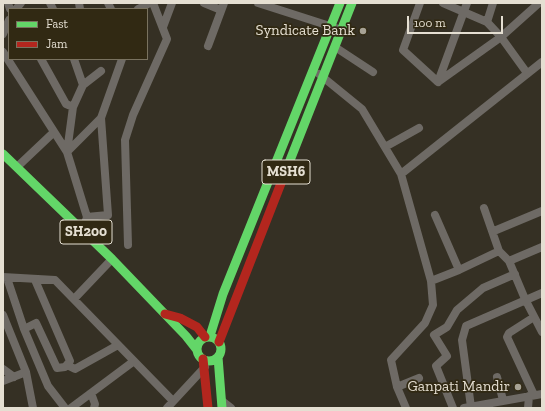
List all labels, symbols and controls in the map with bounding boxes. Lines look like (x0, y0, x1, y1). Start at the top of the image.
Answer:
legend (8, 8, 148, 60)
scale bar (409, 8, 505, 34)
text: 100 m (414, 16, 446, 30)
text: Fast (46, 17, 68, 31)
place label: Syndicate Bank (256, 22, 355, 40)
marker: Syndicate Bank (358, 26, 368, 36)
text: Jam (46, 37, 67, 51)
road number: MSH6 (262, 160, 310, 184)
road number: SH200 (60, 220, 112, 244)
place label: Ganpati Mandir (407, 378, 510, 396)
marker: Ganpati Mandir (513, 382, 523, 392)

